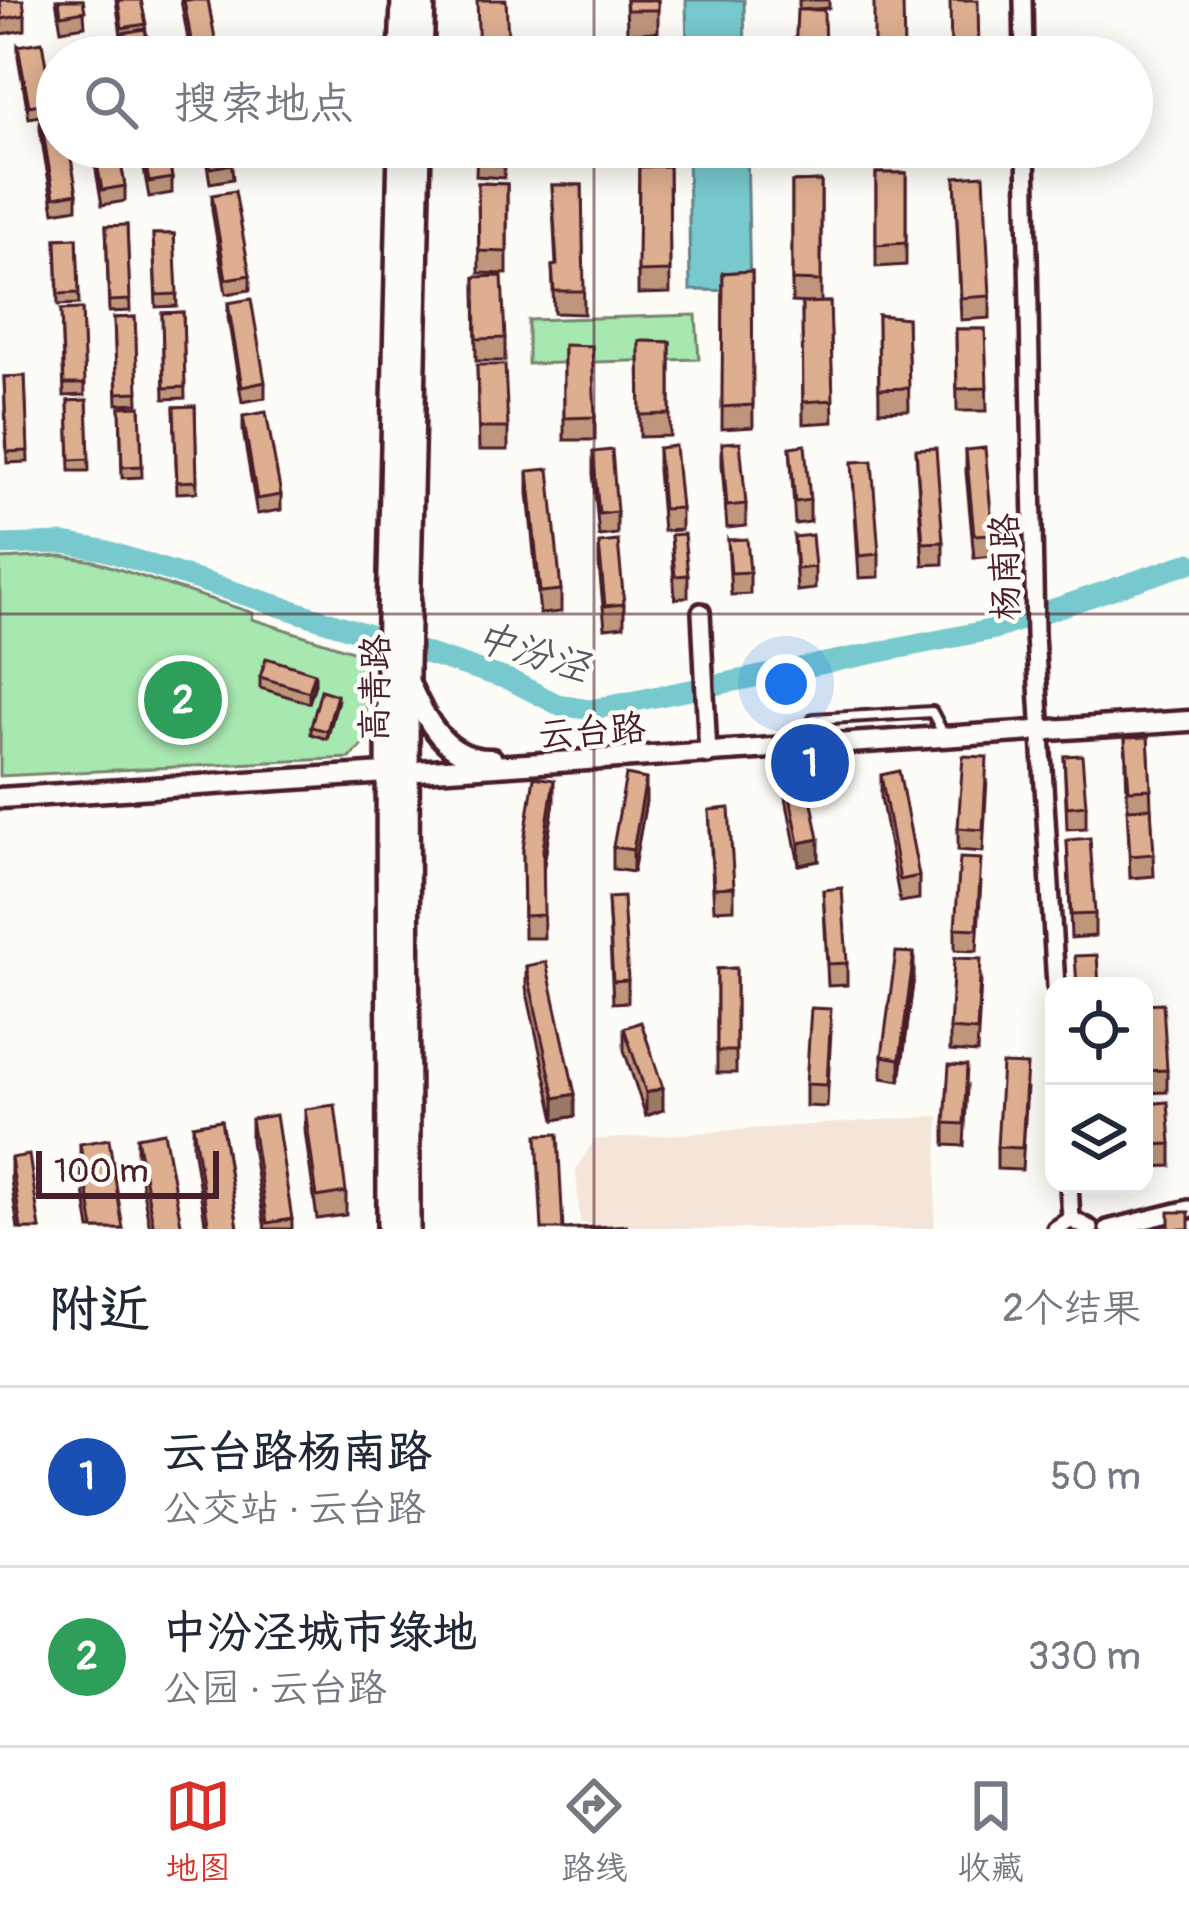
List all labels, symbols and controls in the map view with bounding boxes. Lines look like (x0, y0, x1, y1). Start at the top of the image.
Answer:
search box (36, 36, 1153, 168)
icon: search (78, 69, 144, 135)
text: 搜索地点 (174, 76, 354, 132)
street label: 杨南路 (982, 513, 1029, 621)
water label: 中汾泾 (469, 612, 597, 693)
street label: 高青路 (352, 634, 399, 742)
your location (756, 654, 816, 714)
pin: 2 (144, 655, 222, 745)
street label: 云台路 (537, 705, 648, 758)
pin: 1 (771, 718, 849, 808)
map controls (1045, 977, 1153, 1193)
button: locate (1045, 977, 1153, 1085)
button: layers (1045, 1085, 1153, 1193)
scale bar (36, 1145, 219, 1198)
text: 100 m (54, 1151, 148, 1192)
text: 附近 (48, 1278, 150, 1342)
text: 2个结果 (1002, 1284, 1141, 1333)
text: 云台路杨南路 (162, 1425, 432, 1481)
text: 1 (79, 1452, 95, 1501)
text: 50 m (1050, 1452, 1141, 1501)
text: 公交站 · 云台路 (162, 1484, 426, 1533)
text: 中汾泾城市绿地 (162, 1605, 477, 1661)
text: 2 (76, 1632, 98, 1681)
text: 330 m (1028, 1632, 1141, 1681)
text: 公园 · 云台路 (162, 1664, 387, 1713)
tab: 地图 (165, 1773, 231, 1889)
tab: 路线 (561, 1773, 627, 1889)
tab: 收藏 (958, 1773, 1024, 1889)

